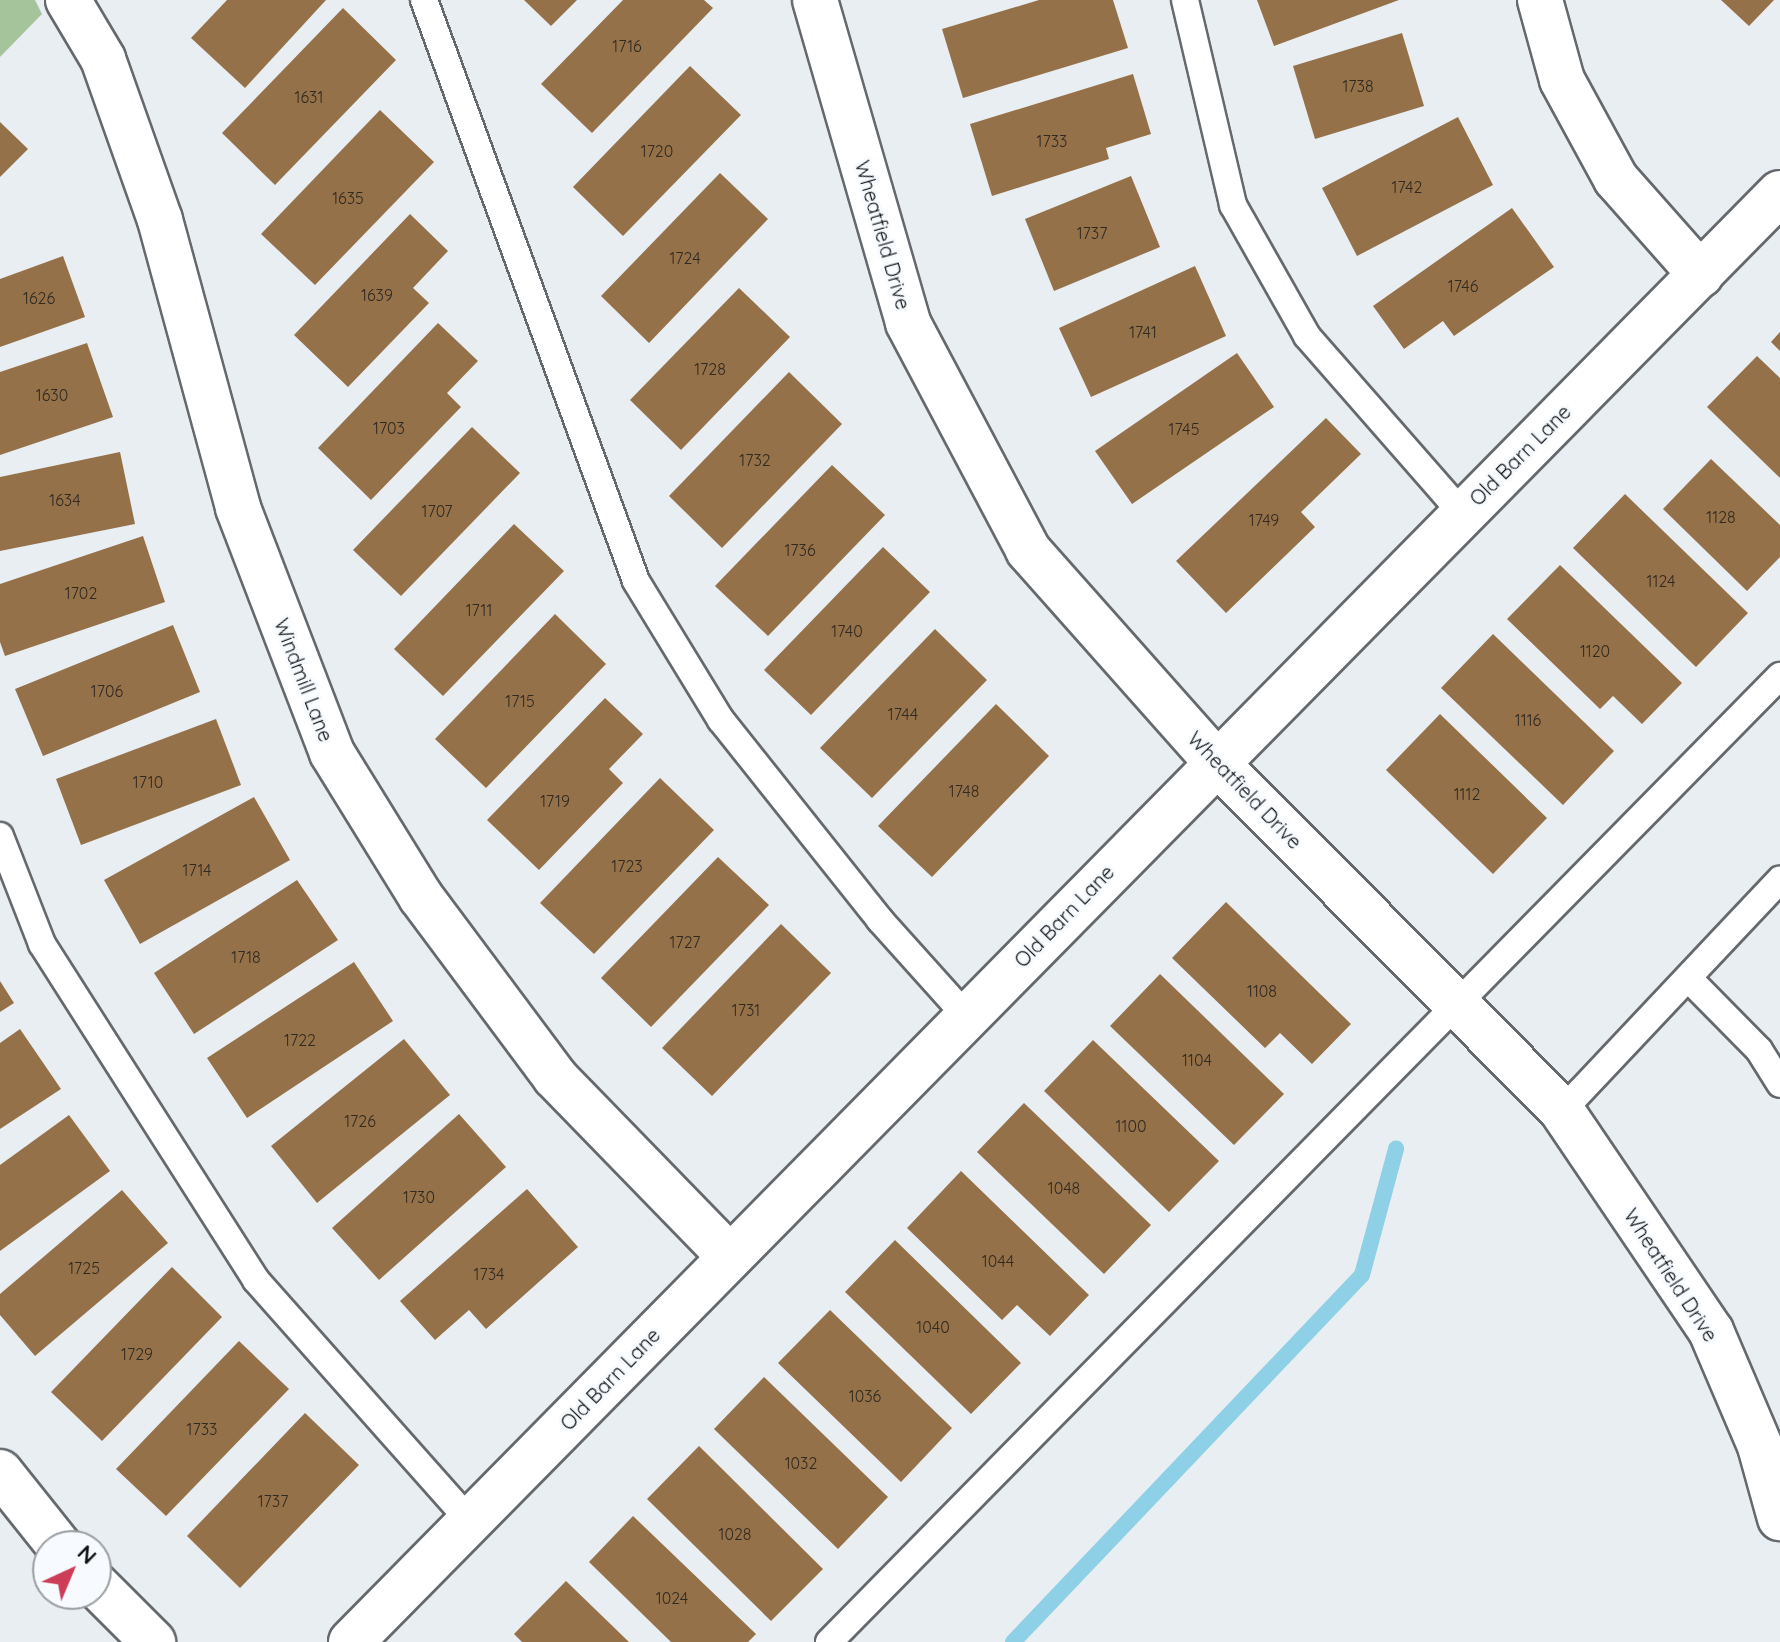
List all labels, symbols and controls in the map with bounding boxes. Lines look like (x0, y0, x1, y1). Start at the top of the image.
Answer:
house number: 1716 (612, 36, 642, 56)
house number: 1738 (1342, 76, 1374, 96)
house number: 1631 (295, 87, 323, 107)
house number: 1733 (1037, 131, 1067, 151)
house number: 1720 (641, 141, 673, 161)
street label: Wheatfield Drive (850, 158, 916, 312)
house number: 1742 (1392, 177, 1422, 197)
house number: 1635 (332, 188, 364, 208)
house number: 1737 (1077, 223, 1107, 243)
house number: 1724 (669, 248, 701, 268)
house number: 1746 (1448, 276, 1478, 296)
house number: 1639 (361, 285, 393, 305)
house number: 1626 (23, 288, 55, 308)
house number: 1741 (1129, 322, 1157, 342)
house number: 1728 (694, 359, 726, 379)
house number: 1630 (36, 385, 68, 405)
street label: Old Barn Lane (1465, 400, 1575, 510)
house number: 1703 (373, 418, 405, 438)
house number: 1745 (1169, 419, 1199, 439)
house number: 1732 (739, 450, 771, 470)
house number: 1634 (49, 490, 81, 510)
house number: 1707 (422, 501, 452, 521)
house number: 1128 (1706, 507, 1736, 527)
house number: 1749 (1249, 510, 1279, 530)
house number: 1736 (784, 540, 816, 560)
house number: 1124 (1647, 571, 1675, 591)
house number: 1702 (65, 583, 97, 603)
house number: 1711 (466, 600, 492, 620)
street label: Windmill Lane (269, 615, 339, 745)
house number: 1740 (831, 621, 863, 641)
house number: 1120 (1580, 641, 1610, 661)
house number: 1706 (91, 681, 123, 701)
house number: 1715 (505, 691, 535, 711)
house number: 1744 (888, 704, 918, 724)
house number: 1116 (1515, 710, 1541, 730)
street label: Wheatfield Drive (1183, 726, 1307, 854)
house number: 1710 (133, 772, 163, 792)
house number: 1748 (949, 781, 979, 801)
house number: 1112 (1454, 784, 1480, 804)
house number: 1719 (540, 791, 570, 811)
house number: 1723 (611, 856, 643, 876)
house number: 1714 (183, 860, 211, 880)
street label: Old Barn Lane (1009, 860, 1119, 972)
house number: 1727 (670, 932, 700, 952)
house number: 1718 (231, 947, 261, 967)
house number: 1108 (1247, 981, 1277, 1001)
house number: 1731 (732, 1000, 760, 1020)
house number: 1722 (284, 1030, 316, 1050)
house number: 1104 (1182, 1050, 1212, 1070)
house number: 1726 (344, 1111, 376, 1131)
house number: 1100 (1116, 1116, 1146, 1136)
house number: 1048 (1048, 1178, 1080, 1198)
house number: 1730 (403, 1187, 435, 1207)
street label: Wheatfield Drive (1619, 1204, 1723, 1346)
house number: 1044 (982, 1251, 1014, 1271)
house number: 1725 (68, 1258, 100, 1278)
house number: 1734 (474, 1264, 504, 1284)
house number: 1040 (916, 1317, 950, 1337)
street label: Old Barn Lane (555, 1323, 665, 1435)
house number: 1729 (121, 1344, 153, 1364)
house number: 1036 (849, 1386, 881, 1406)
house number: 1733 (187, 1419, 217, 1439)
house number: 1032 (785, 1453, 817, 1473)
house number: 1737 (258, 1491, 288, 1511)
house number: 1028 (719, 1524, 751, 1544)
north arrow (32, 1530, 112, 1610)
text: N (72, 1538, 103, 1570)
house number: 1024 (656, 1588, 688, 1608)

